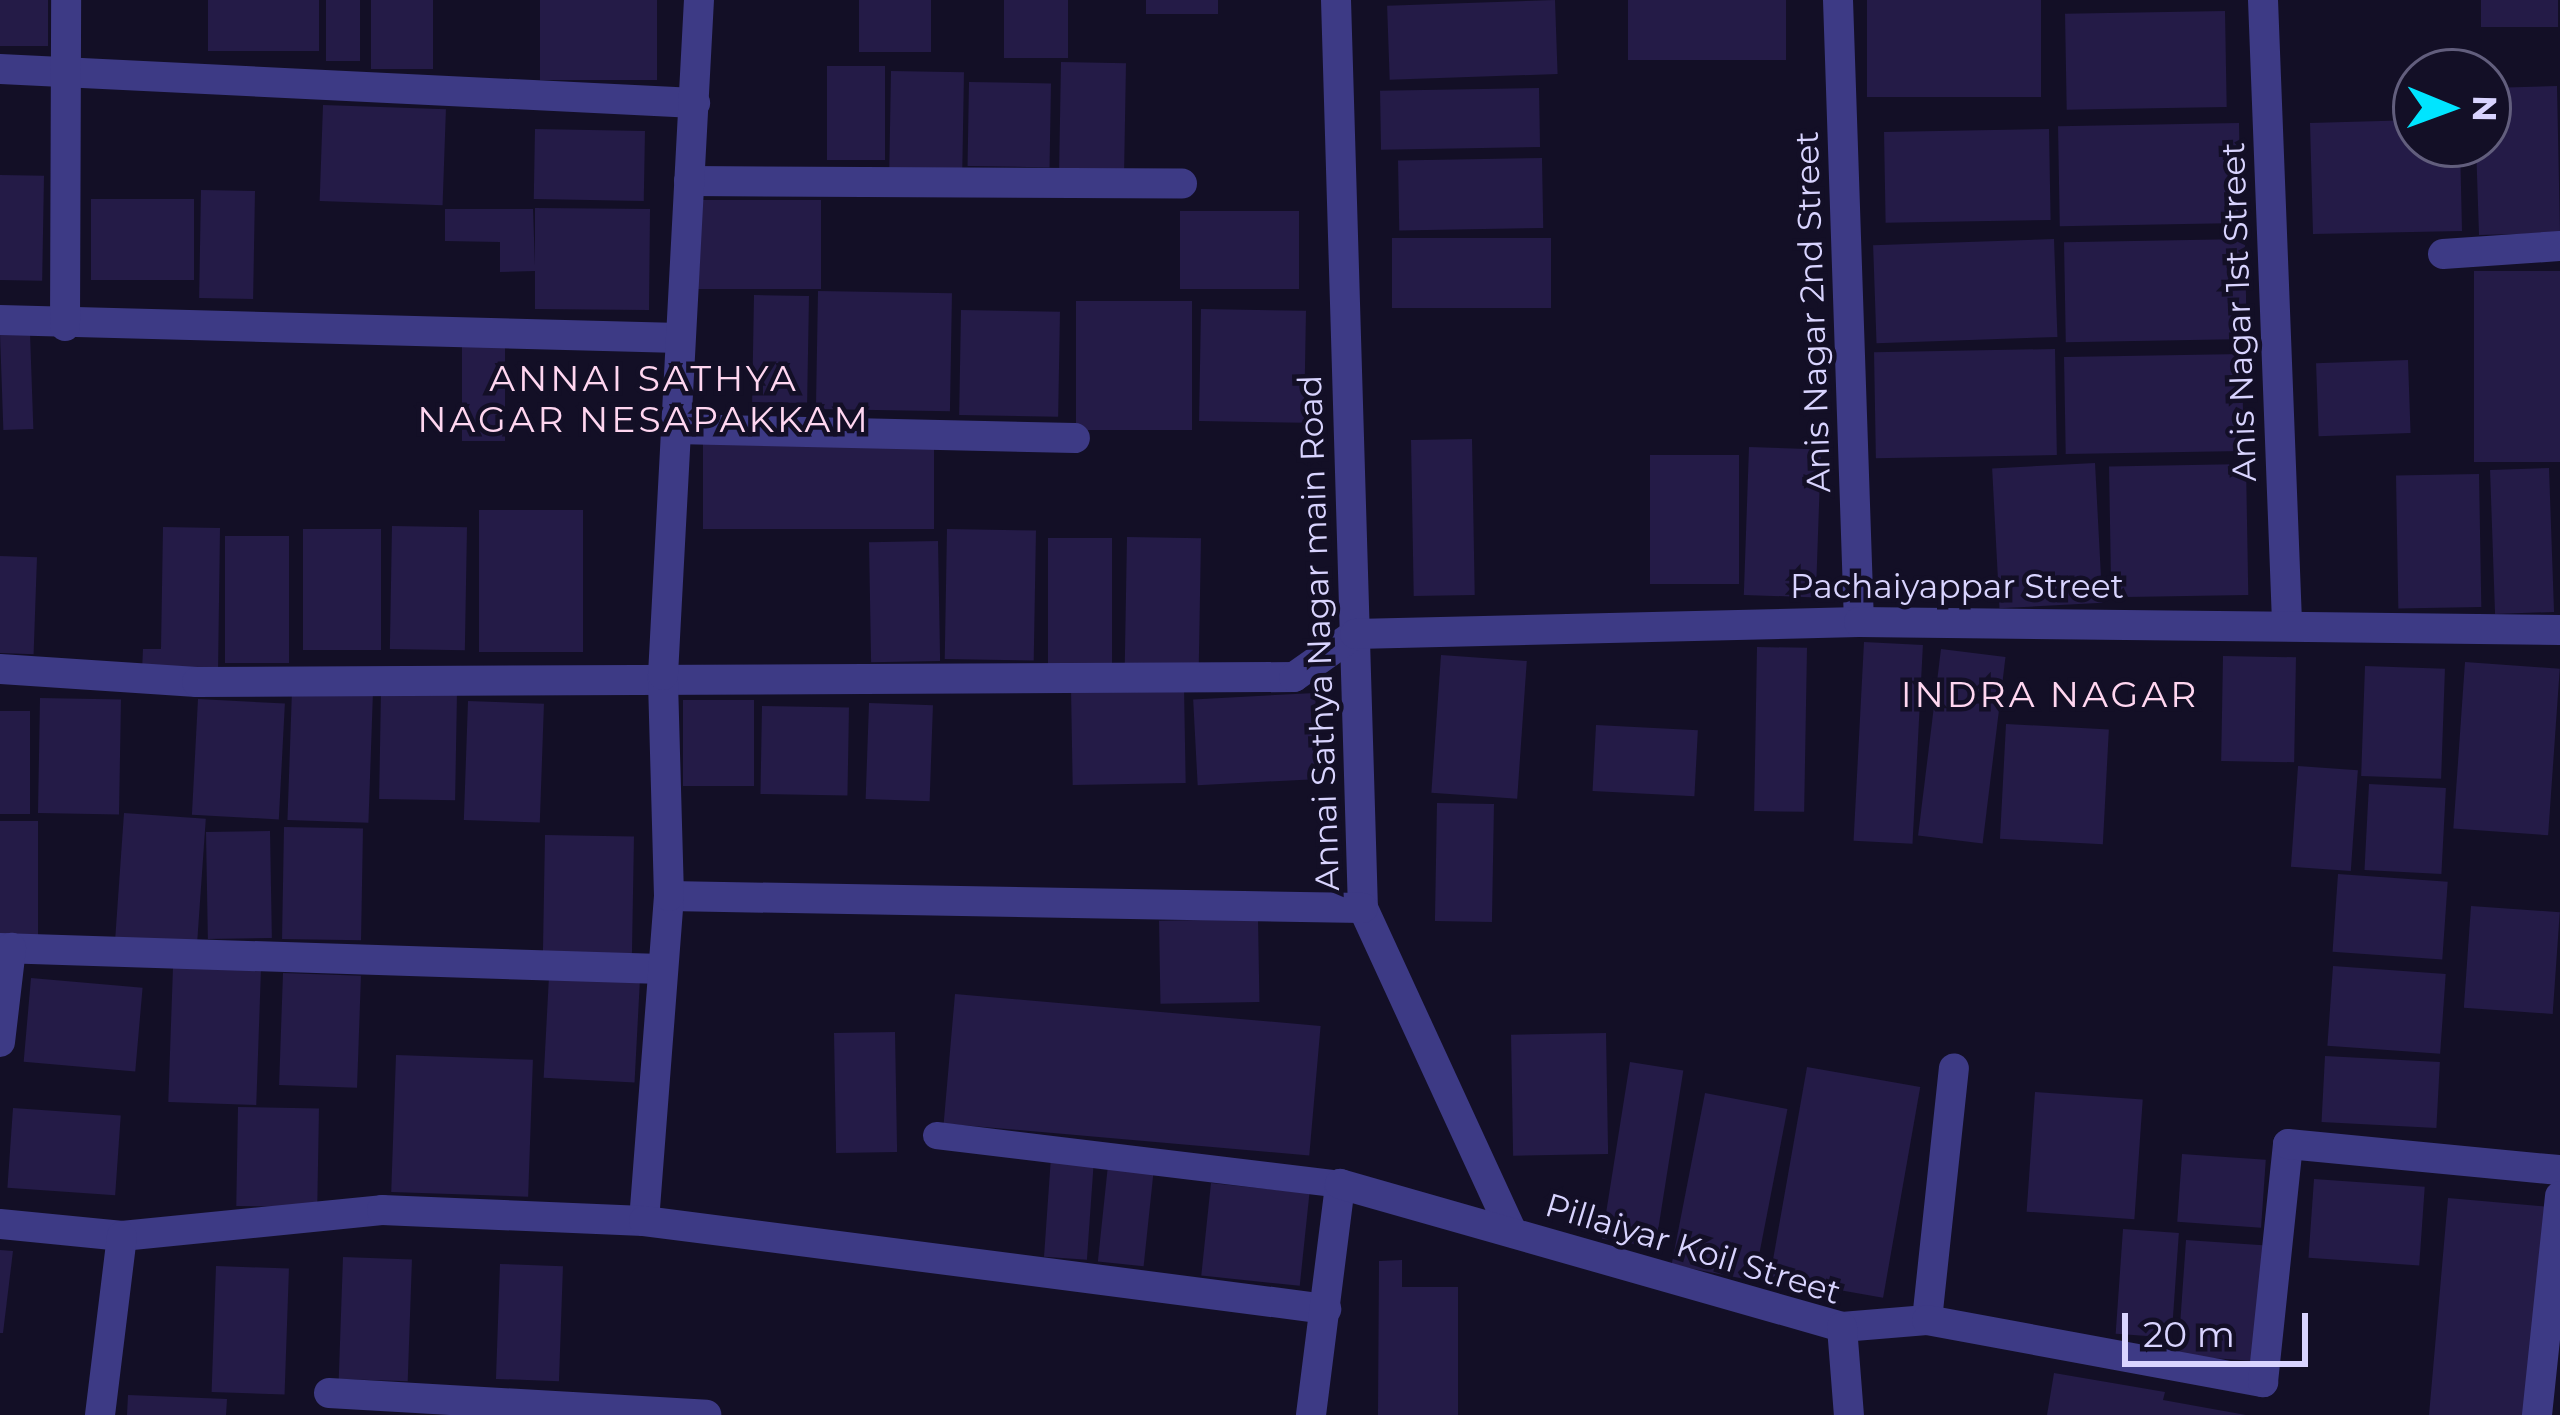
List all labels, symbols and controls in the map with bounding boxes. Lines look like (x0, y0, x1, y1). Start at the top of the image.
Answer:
north arrow (2392, 48, 2512, 168)
text: N (2465, 95, 2505, 122)
street label: Anis Nagar 2nd Street (1787, 131, 1839, 493)
street label: Anis Nagar 1st Street (2213, 142, 2265, 482)
district label: ANNAI SATHYA NAGAR NESAPAKKAM (417, 356, 871, 441)
street label: Annai Sathya Nagar main Road (1290, 374, 1348, 892)
street label: Pachaiyappar Street (1790, 567, 2124, 607)
district label: INDRA NAGAR (1901, 673, 2199, 717)
street label: Pillaiyar Koil Street (1541, 1185, 1845, 1313)
scale bar (2128, 1289, 2314, 1363)
text: 20 m (2143, 1312, 2235, 1356)

